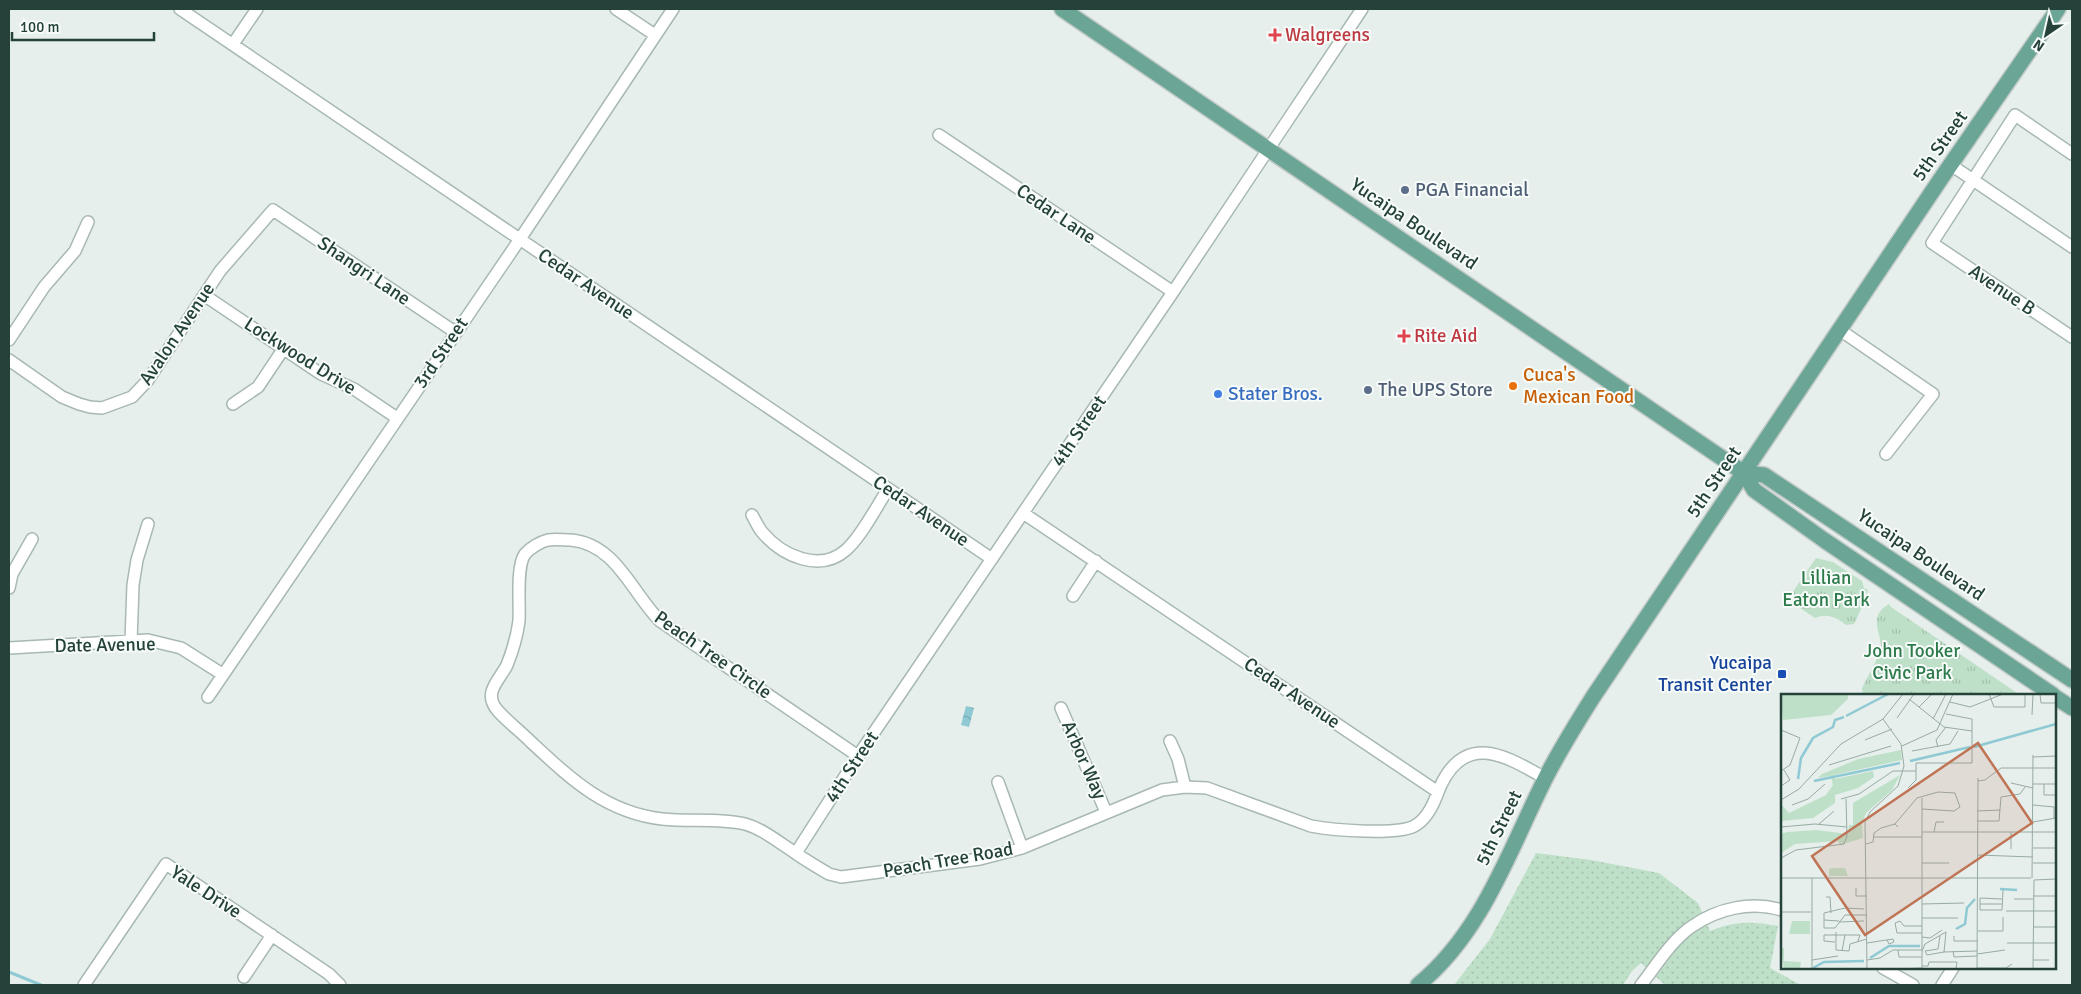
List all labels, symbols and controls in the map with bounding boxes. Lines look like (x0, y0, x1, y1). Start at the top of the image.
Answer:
scale bar (12, 10, 155, 42)
north arrow (2021, 10, 2071, 60)
text: 100 m (20, 18, 60, 36)
place label: Walgreens (1285, 23, 1370, 47)
marker: Walgreens (1269, 29, 1281, 41)
text: N (2030, 36, 2048, 55)
street label: 5th Street (1907, 106, 1973, 186)
street label: Yucaipa Boulevard (1346, 173, 1482, 275)
place label: PGA Financial (1415, 178, 1529, 202)
street label: Cedar Lane (1012, 179, 1100, 249)
marker: PGA Financial (1399, 184, 1411, 196)
street label: Shangri Lane (313, 231, 415, 311)
street label: Cedar Avenue (533, 243, 639, 325)
street label: Avenue B (1964, 259, 2040, 321)
street label: Avalon Avenue (134, 278, 220, 390)
street label: Lockwood Drive (239, 312, 361, 400)
street label: 3rd Street (408, 312, 474, 393)
place label: Rite Aid (1414, 324, 1477, 348)
marker: Rite Aid (1398, 330, 1410, 342)
place label: Cuca's Mexican Food (1523, 363, 1634, 409)
place label: The UPS Store (1378, 378, 1493, 402)
marker: Cuca's Mexican Food (1507, 380, 1519, 392)
place label: Stater Bros. (1228, 382, 1323, 406)
marker: The UPS Store (1362, 384, 1374, 396)
marker: Stater Bros. (1212, 388, 1224, 400)
street label: 4th Street (1046, 390, 1112, 471)
street label: 5th Street (1681, 441, 1747, 522)
street label: Cedar Avenue (868, 470, 974, 552)
street label: Yucaipa Boulevard (1853, 504, 1989, 606)
park label: Lillian Eaton Park (1782, 566, 1870, 612)
street label: Peach Tree Circle (650, 606, 776, 704)
street label: Date Avenue (54, 632, 156, 658)
park label: John Tooker Civic Park (1864, 639, 1960, 685)
place label: Yucaipa Transit Center (1658, 651, 1772, 697)
street label: Cedar Avenue (1239, 652, 1345, 734)
marker: Yucaipa Transit Center (1776, 668, 1788, 680)
inset map (1781, 694, 2056, 969)
street label: Arbor Way (1056, 717, 1112, 803)
street label: 4th Street (820, 726, 884, 807)
street label: 5th Street (1470, 786, 1528, 870)
street label: Peach Tree Road (881, 837, 1015, 883)
street label: Yale Drive (166, 860, 246, 924)

